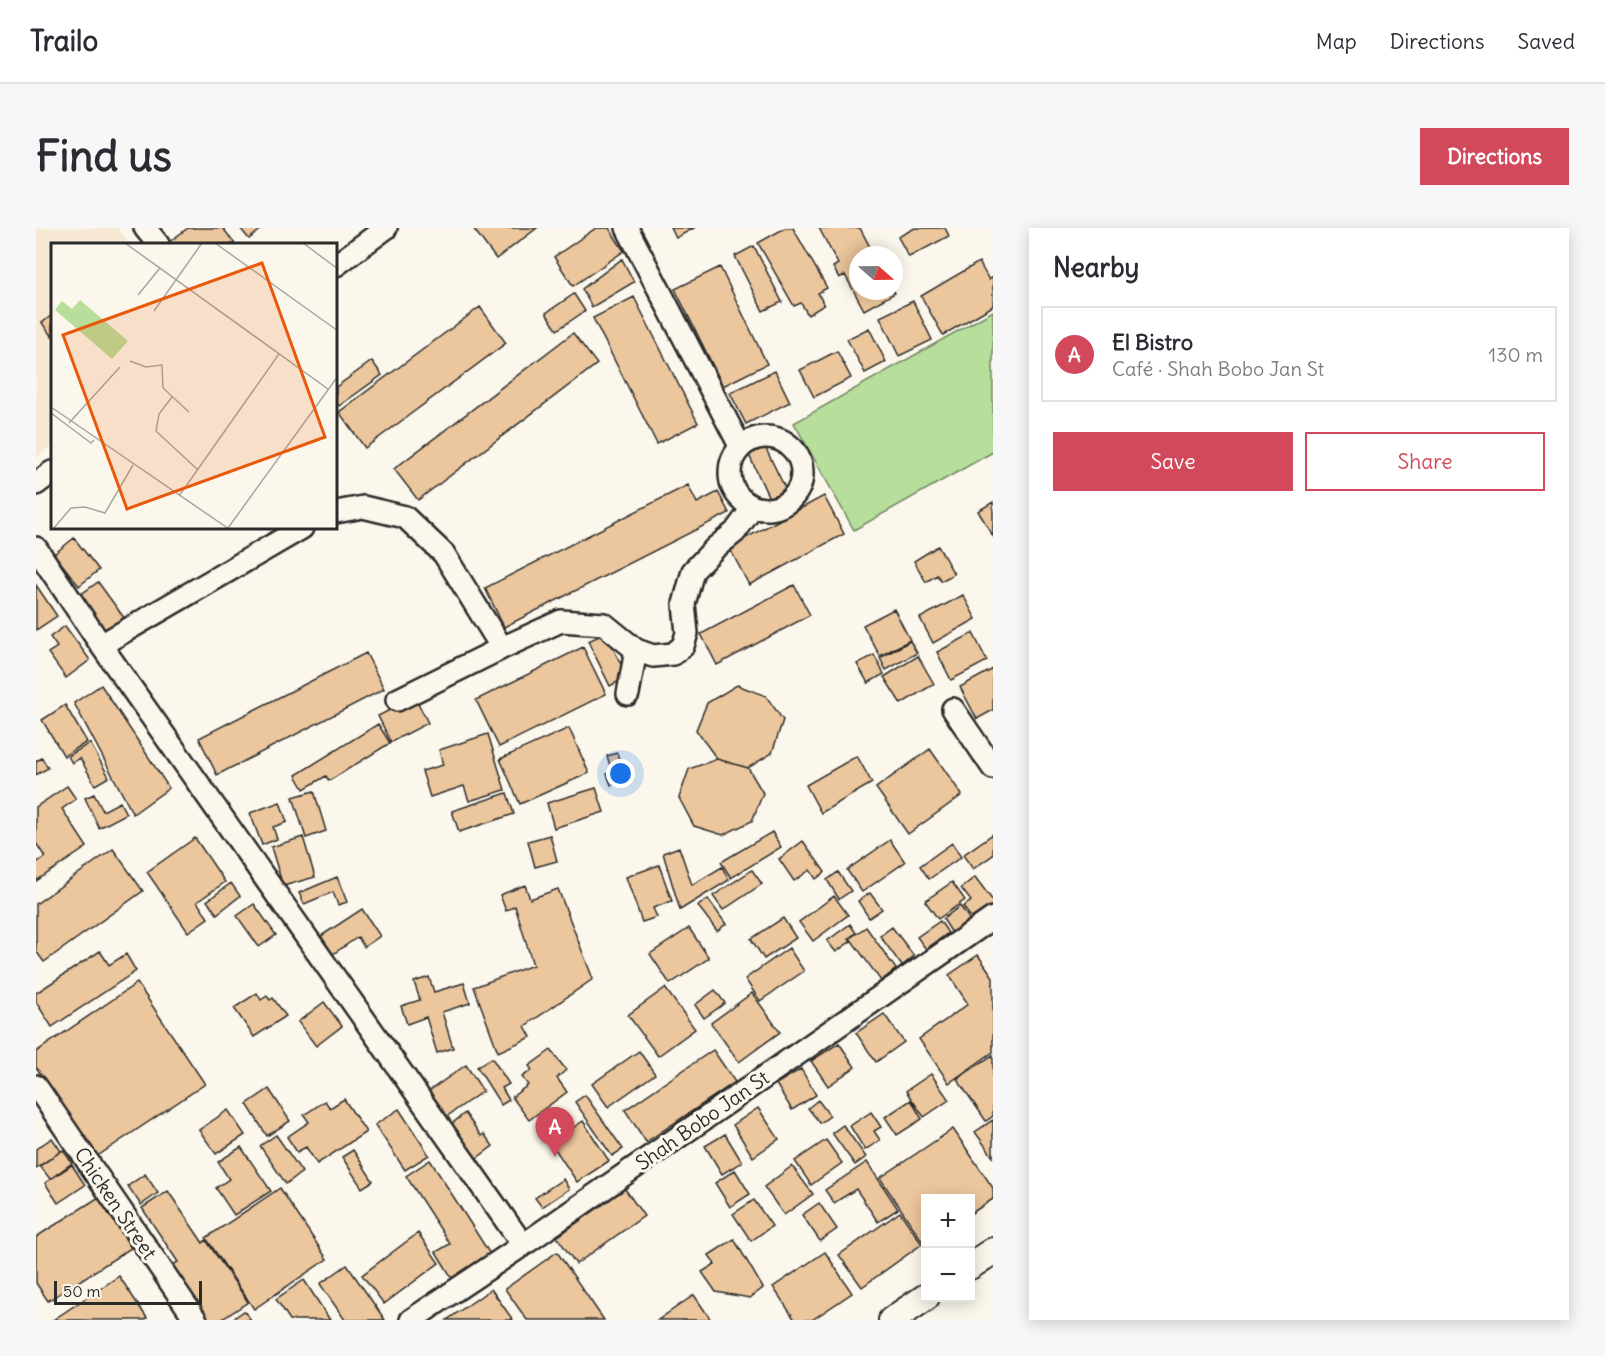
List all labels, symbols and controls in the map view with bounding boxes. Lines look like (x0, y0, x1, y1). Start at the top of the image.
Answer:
text: Trailo (30, 23, 98, 59)
text: Map (1316, 28, 1357, 55)
text: Directions (1390, 28, 1484, 55)
text: Saved (1517, 28, 1575, 55)
button: Directions (1420, 128, 1569, 185)
text: Find us (36, 130, 172, 182)
inset map (51, 243, 338, 530)
north arrow (849, 246, 903, 300)
text: Nearby (1053, 251, 1139, 284)
text: El Bistro (1112, 328, 1193, 356)
text: A (1068, 342, 1081, 367)
text: 130 m (1488, 342, 1543, 367)
text: Café · Shah Bobo Jan St (1112, 356, 1324, 381)
button: Save (1053, 432, 1293, 491)
button: Share (1305, 432, 1545, 491)
your location (606, 759, 635, 788)
street label: Shah Bobo Jan St (630, 1065, 774, 1175)
pin: A (536, 1108, 574, 1157)
street label: Chicken Street (69, 1142, 163, 1264)
map controls (921, 1194, 975, 1302)
button: + (921, 1194, 975, 1248)
button: − (921, 1248, 975, 1302)
scale bar (54, 1278, 202, 1306)
text: 50 m (63, 1281, 101, 1301)

